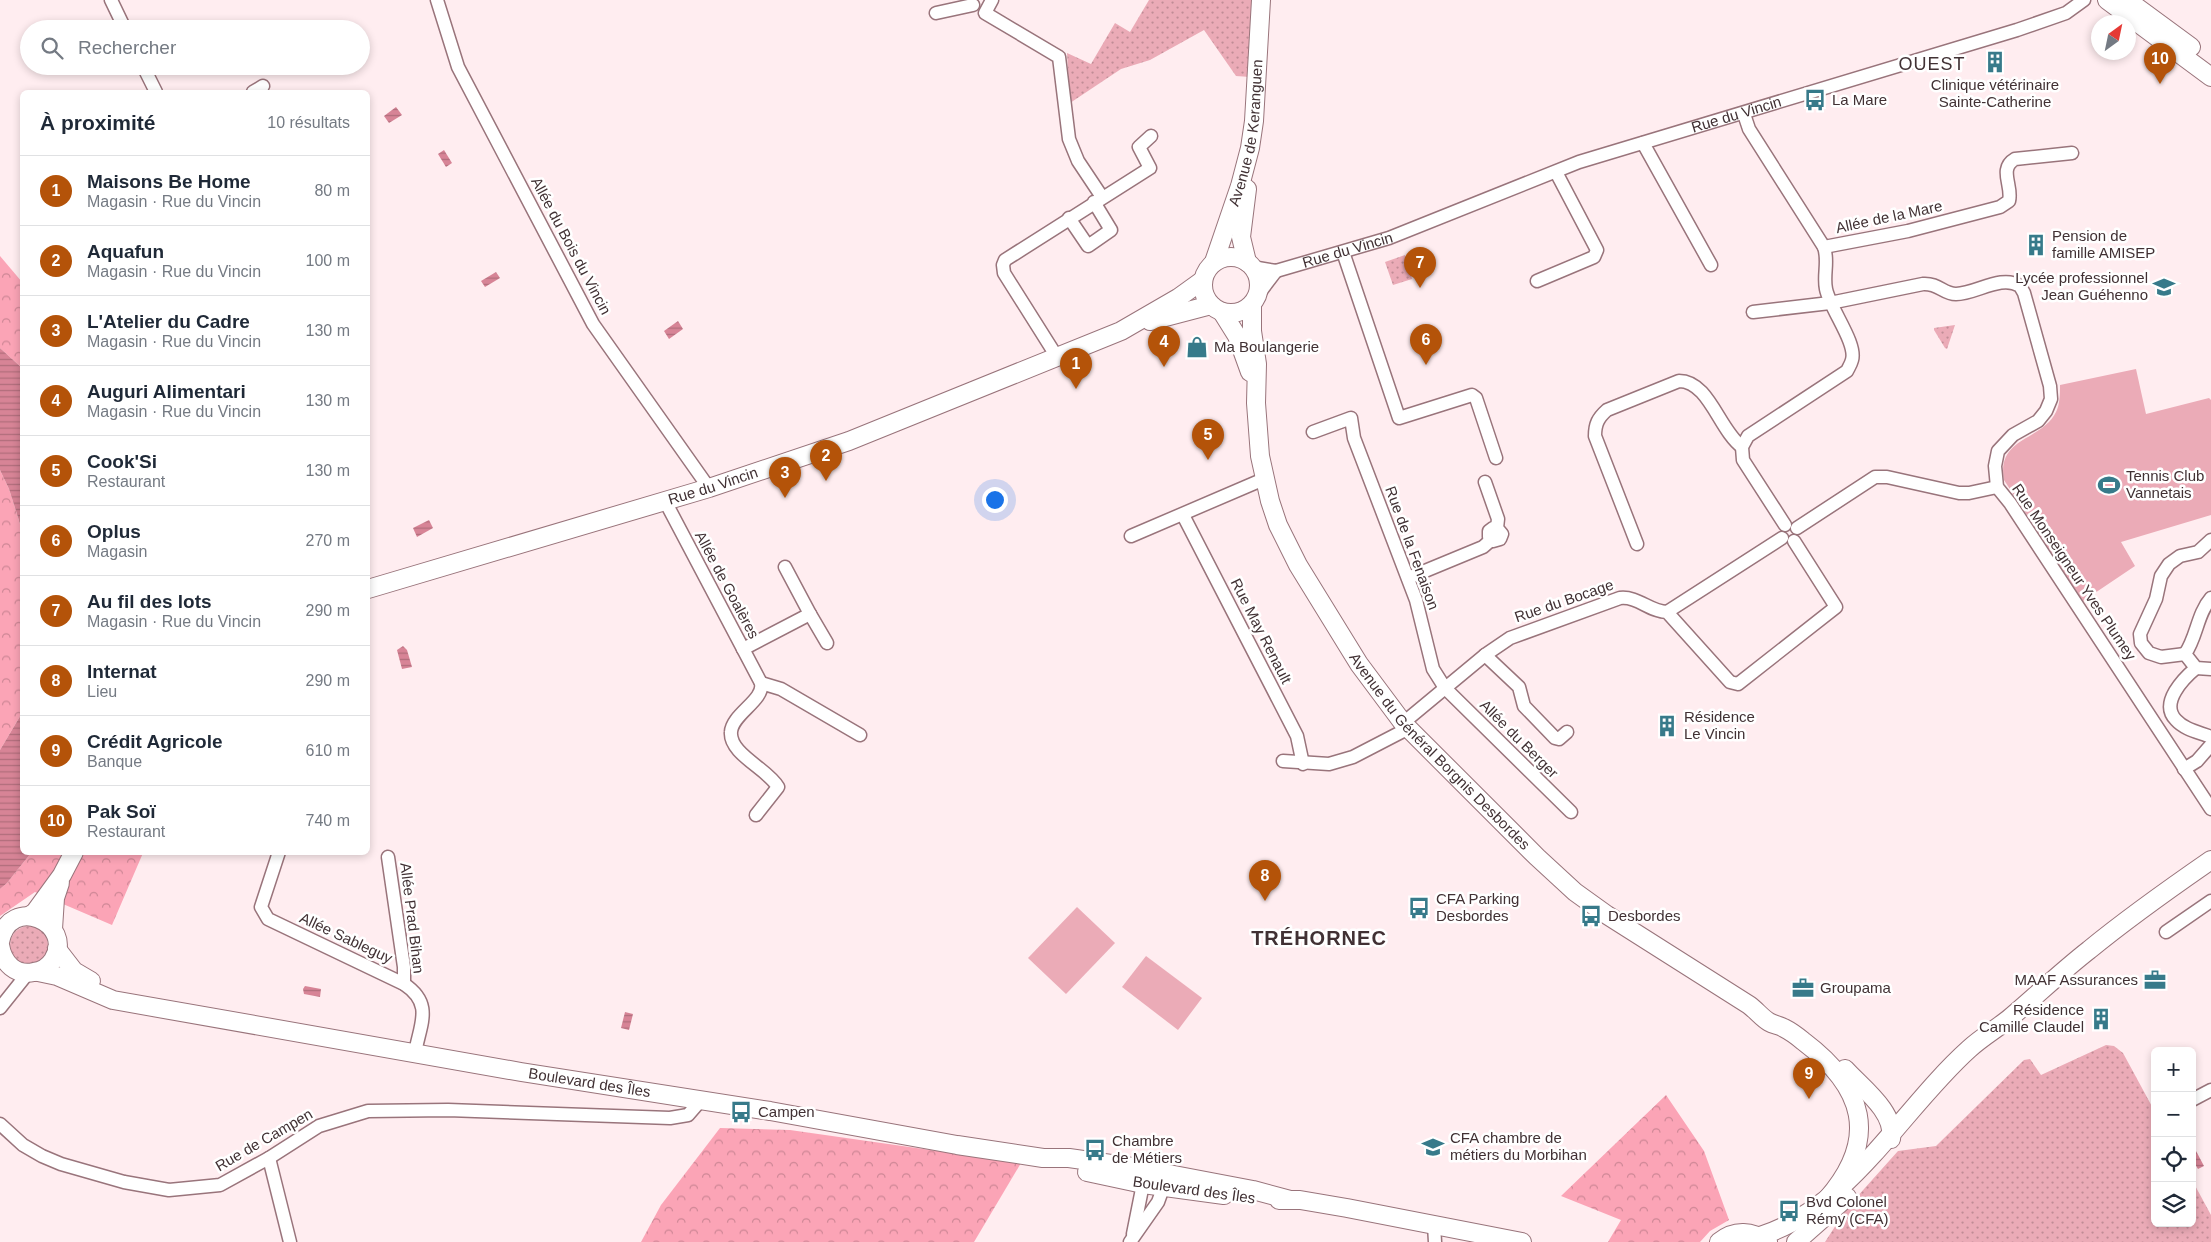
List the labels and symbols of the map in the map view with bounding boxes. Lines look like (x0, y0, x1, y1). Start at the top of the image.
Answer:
north arrow (2091, 15, 2136, 60)
pin: 10 (2144, 43, 2176, 84)
building icon: Clinique vétérinaire Sainte-Catherine (1982, 49, 2008, 75)
district label: OUEST (1898, 54, 1966, 74)
street label: Avenue de Keranguen (1225, 59, 1266, 208)
place label: Clinique vétérinaire Sainte-Catherine (1931, 76, 2059, 110)
bus stop icon: La Mare (1802, 87, 1828, 113)
place label: La Mare (1832, 91, 1887, 108)
street label: Rue du Vincin (1689, 93, 1783, 136)
street label: Allée du Bois du Vincin (528, 174, 615, 317)
street label: Allée de la Mare (1834, 197, 1944, 236)
place label: Pension de famille AMISEP (2052, 227, 2155, 261)
street label: Rue du Vincin (1300, 228, 1395, 271)
building icon: Pension de famille AMISEP (2023, 232, 2049, 258)
pin: 7 (1404, 247, 1436, 288)
place label: Lycée professionnel Jean Guéhenno (2015, 269, 2148, 303)
school or university icon: Lycée professionnel Jean Guéhenno (2151, 274, 2177, 300)
pin: 6 (1410, 324, 1442, 365)
pin: 4 (1148, 326, 1180, 367)
shop icon: Ma Boulangerie (1184, 334, 1210, 360)
place label: Ma Boulangerie (1214, 338, 1319, 355)
pin: 1 (1060, 348, 1092, 389)
pin: 5 (1192, 419, 1224, 460)
pin: 2 (810, 440, 842, 481)
pin: 3 (769, 457, 801, 498)
street label: Rue du Vincin (666, 463, 760, 508)
place label: Tennis Club Vannetais (2126, 467, 2204, 501)
sports icon: Tennis Club Vannetais (2096, 472, 2122, 498)
street label: Rue Monseigneur Yves Plumey (2009, 480, 2140, 664)
street label: Rue de la Fenaison (1382, 484, 1443, 612)
your location (982, 487, 1008, 513)
street label: Allée de Goalères (692, 528, 763, 641)
street label: Rue May Renault (1228, 575, 1296, 687)
street label: Rue du Bocage (1512, 576, 1615, 625)
street label: Avenue du Général Borgnis Desbordes (1346, 650, 1534, 853)
street label: Allée du Berger (1477, 696, 1562, 781)
place label: Résidence Le Vincin (1684, 708, 1755, 742)
building icon: Résidence Le Vincin (1654, 713, 1680, 739)
pin: 8 (1249, 860, 1281, 901)
street label: Allée Prad Bihan (397, 861, 428, 974)
place label: CFA Parking Desbordes (1436, 890, 1519, 924)
bus stop icon: CFA Parking Desbordes (1406, 895, 1432, 921)
bus stop icon: Desbordes (1578, 903, 1604, 929)
place label: Desbordes (1608, 907, 1681, 924)
street label: Allée Sableguy (297, 909, 396, 967)
district label: TRÉHORNEC (1251, 927, 1387, 949)
office icon: MAAF Assurances (2142, 967, 2168, 993)
place label: MAAF Assurances (2015, 971, 2138, 988)
office icon: Groupama (1790, 975, 1816, 1001)
place label: Groupama (1820, 979, 1892, 996)
place label: Résidence Camille Claudel (1979, 1001, 2084, 1035)
building icon: Résidence Camille Claudel (2088, 1006, 2114, 1032)
pin: 9 (1793, 1058, 1825, 1099)
street label: Boulevard des Îles (527, 1064, 652, 1100)
bus stop icon: Campen (728, 1099, 754, 1125)
place label: Campen (758, 1103, 815, 1120)
street label: Rue de Campen (212, 1105, 315, 1174)
place label: CFA chambre de métiers du Morbihan (1450, 1129, 1587, 1163)
place label: Chambre de Métiers (1112, 1132, 1182, 1166)
school or university icon: CFA chambre de métiers du Morbihan (1420, 1134, 1446, 1160)
bus stop icon: Chambre de Métiers (1082, 1137, 1108, 1163)
street label: Boulevard des Îles (1132, 1173, 1256, 1207)
place label: Bvd Colonel Rémy (CFA) (1806, 1193, 1889, 1227)
bus stop icon: Bvd Colonel Rémy (CFA) (1776, 1198, 1802, 1224)

